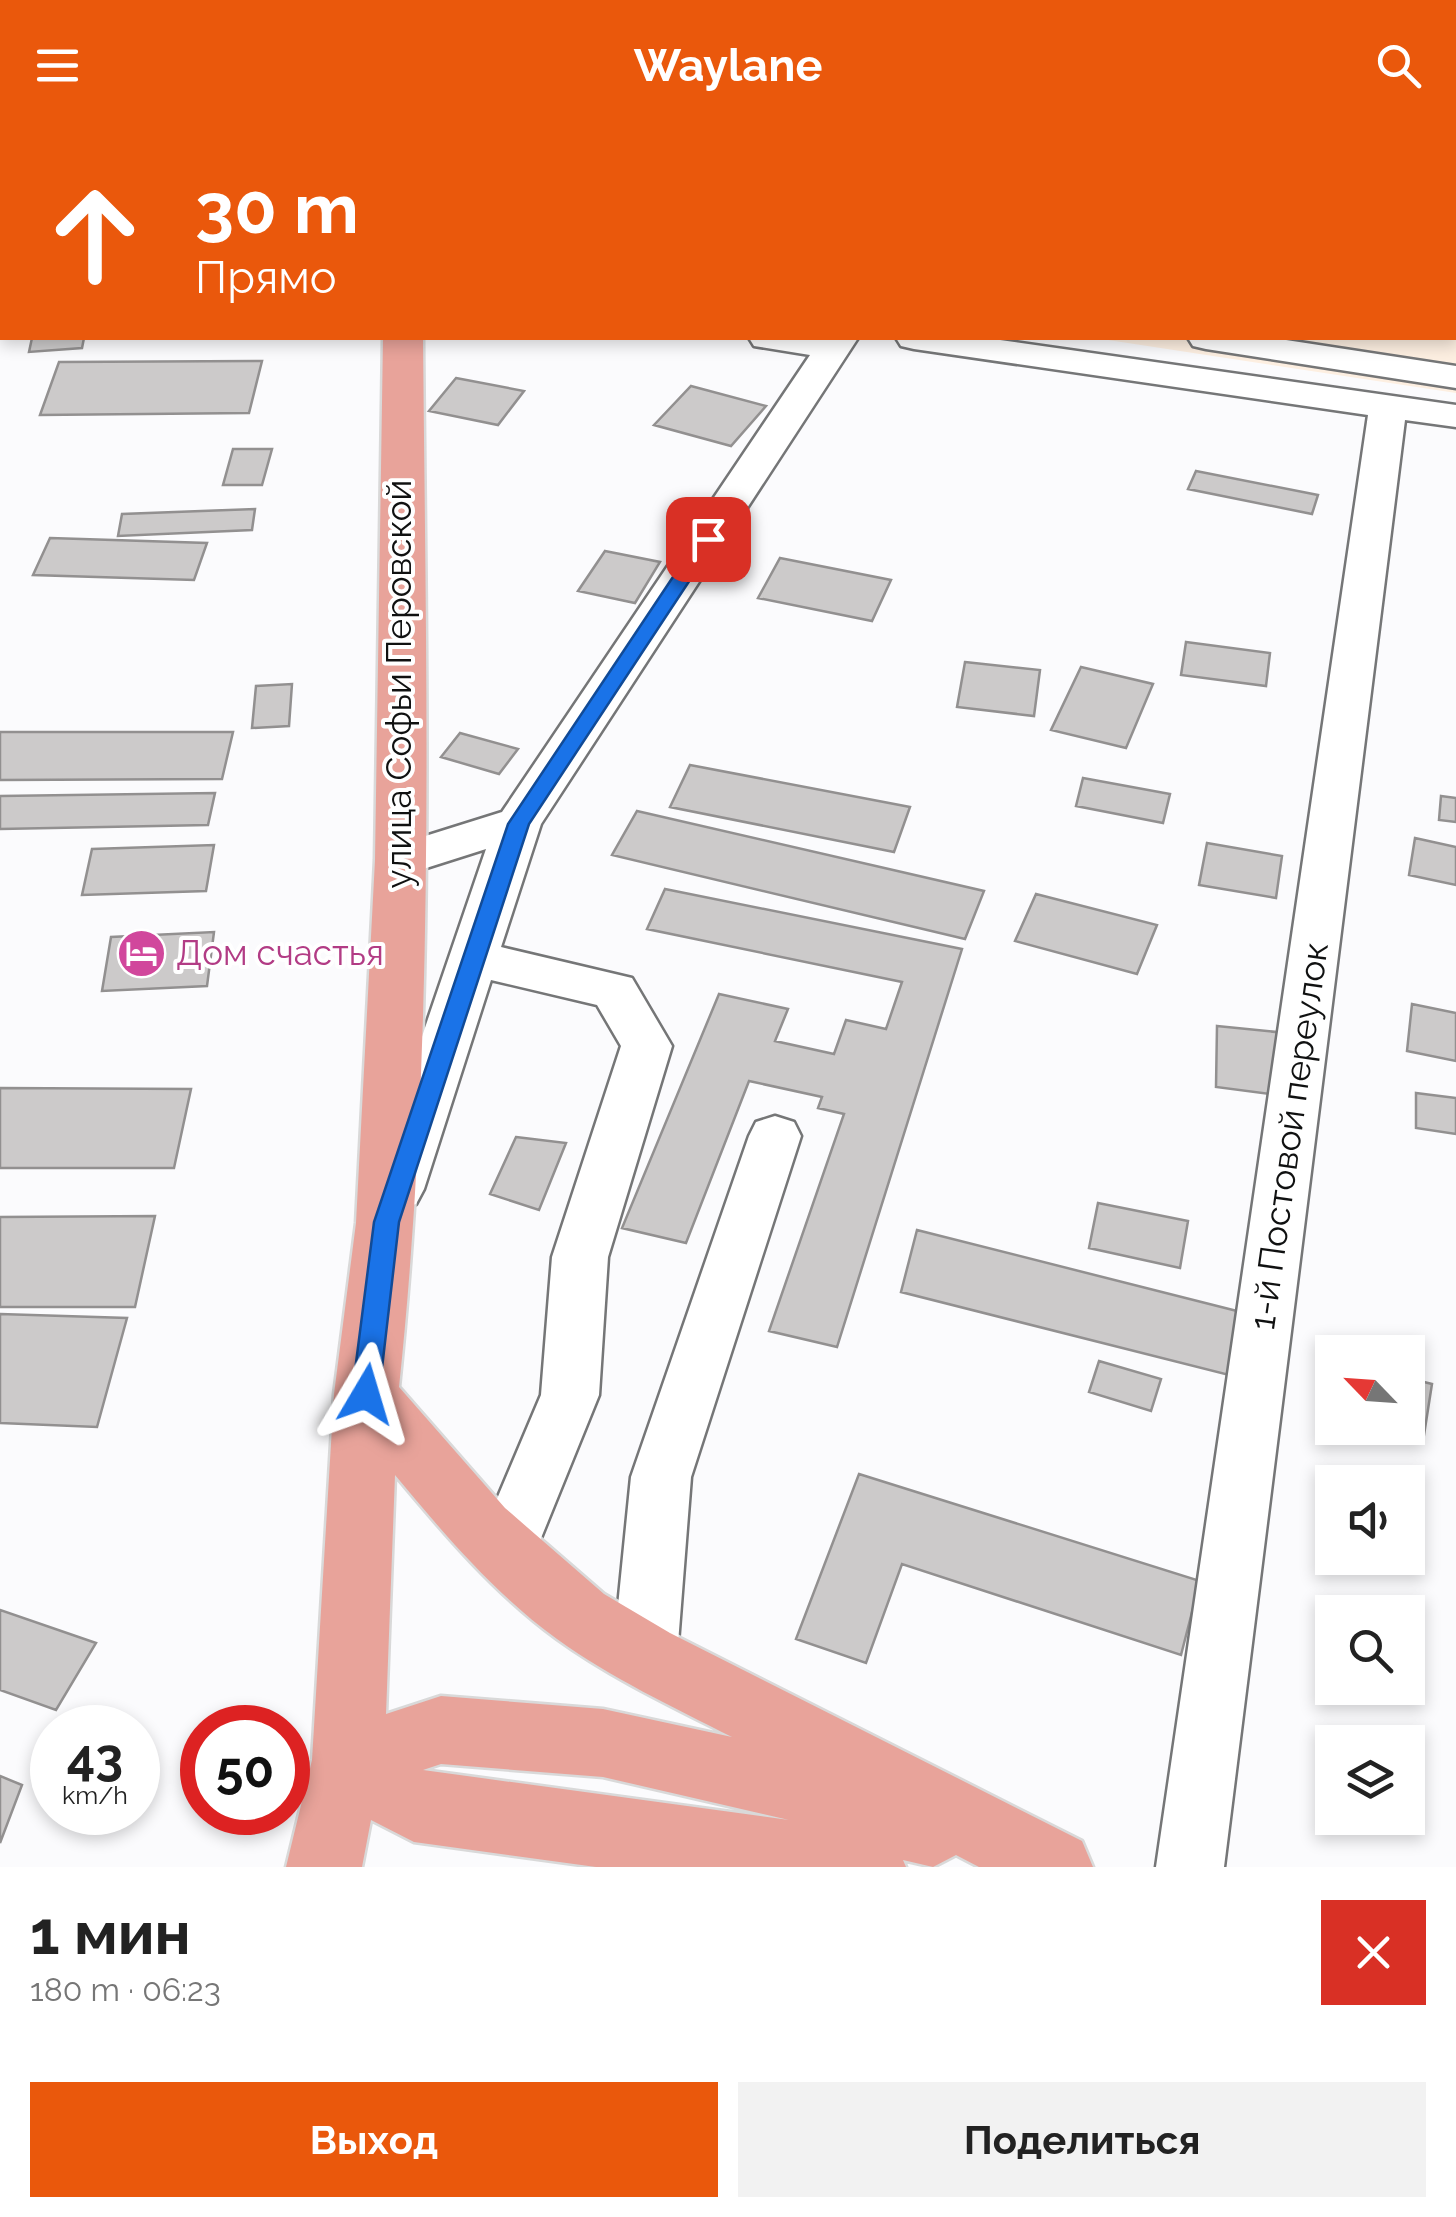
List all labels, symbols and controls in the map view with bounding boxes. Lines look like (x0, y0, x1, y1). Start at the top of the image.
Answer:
icon: menu (30, 38, 85, 93)
icon: search (1371, 38, 1426, 93)
text: Waylane (634, 39, 822, 92)
text: 30 m (195, 167, 359, 249)
icon: ahead (30, 170, 160, 300)
text: Прямо (195, 251, 337, 304)
street label: улица Софьи Перовской (378, 480, 419, 888)
pin (666, 497, 751, 582)
icon: arrive (681, 512, 736, 567)
hotel icon: Дом счастья (115, 927, 167, 979)
place label: Дом счастья (176, 932, 384, 973)
street label: 1-й Постовой переулок (1241, 940, 1336, 1332)
north arrow (1315, 1335, 1425, 1445)
map controls (1315, 1335, 1425, 1835)
position arrow (314, 1342, 418, 1446)
button: sound (1315, 1465, 1425, 1575)
button: search (1315, 1595, 1425, 1705)
speed limit sign: 50 (180, 1705, 310, 1835)
button: layers (1315, 1725, 1425, 1835)
text: 43 (67, 1728, 123, 1787)
text: km/h (62, 1780, 128, 1810)
text: 1 мин (30, 1898, 191, 1968)
button: close (1321, 1900, 1426, 2005)
text: 180 m · 06:23 (30, 1971, 221, 2008)
button: Выход (30, 2082, 718, 2197)
button: Поделиться (738, 2082, 1426, 2197)

